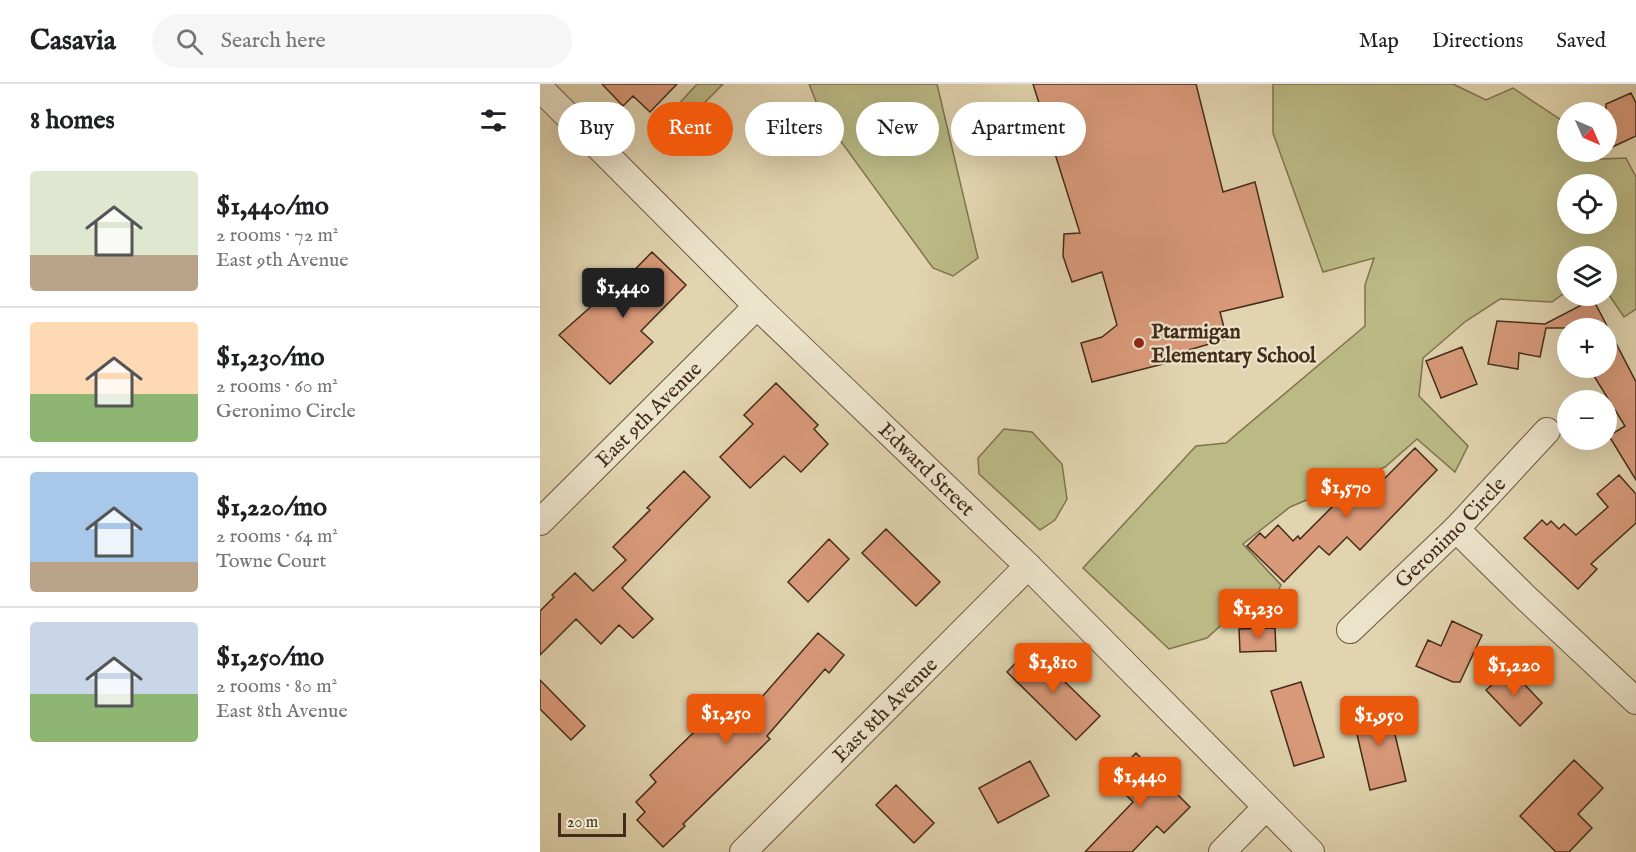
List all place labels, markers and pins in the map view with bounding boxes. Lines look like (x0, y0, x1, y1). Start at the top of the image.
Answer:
pin: $1,440 (574, 268, 672, 319)
place label: Ptarmigan Elementary School (1151, 319, 1317, 370)
marker: Ptarmigan Elementary School (1132, 336, 1146, 350)
pin: $1,570 (1297, 468, 1395, 519)
pin: $1,230 (1209, 589, 1307, 640)
pin: $1,810 (1004, 643, 1102, 694)
pin: $1,220 (1465, 646, 1563, 697)
pin: $1,250 (677, 694, 775, 745)
pin: $1,950 (1330, 696, 1428, 747)
pin: $1,440 (1091, 757, 1189, 808)

